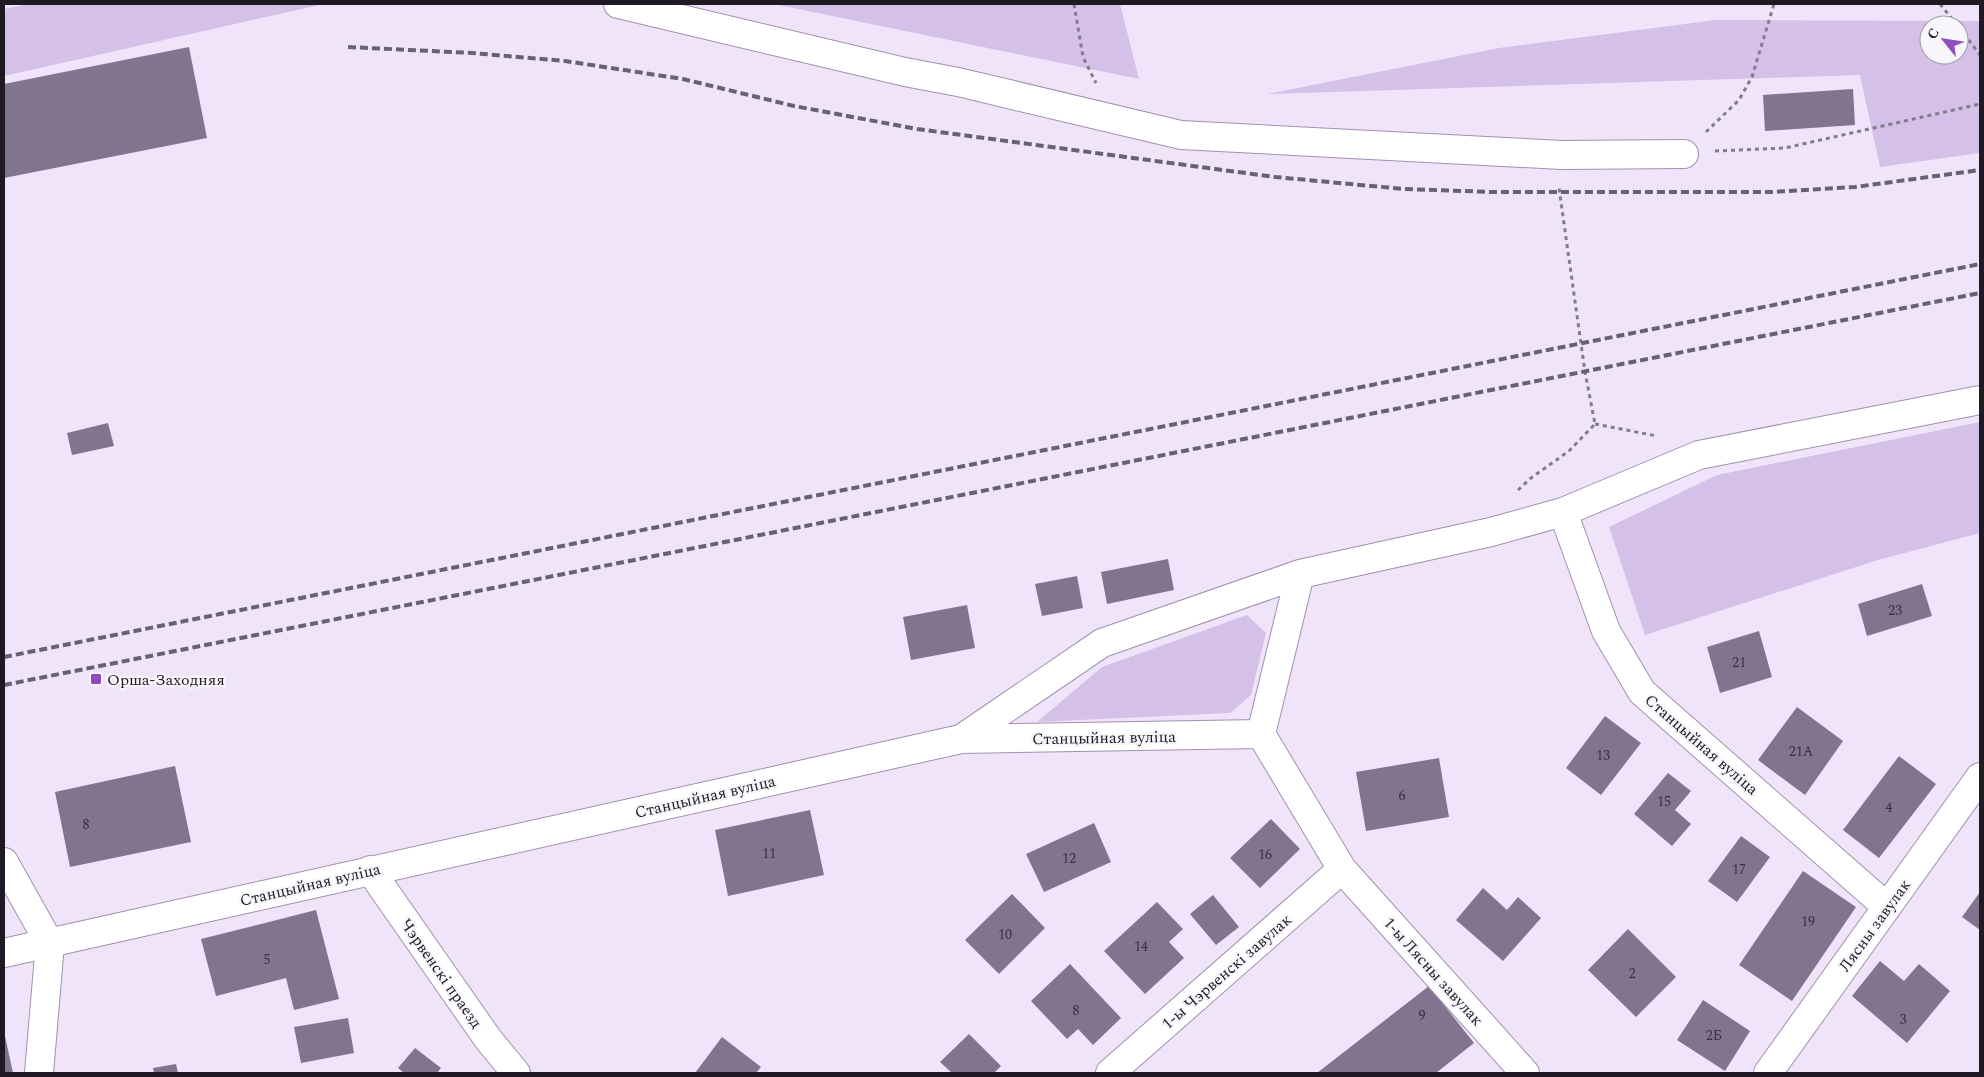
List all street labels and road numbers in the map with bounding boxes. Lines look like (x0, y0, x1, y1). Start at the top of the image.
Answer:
street label: Станцыйная вуліца (1639, 688, 1764, 801)
street label: Станцыйная вуліца (1032, 725, 1176, 751)
street label: Станцыйная вуліца (632, 769, 778, 825)
street label: Станцыйная вуліца (237, 857, 383, 913)
street label: Лясны завулак (1833, 874, 1917, 977)
street label: 1-ы Чэрвенскі завулак (1156, 908, 1297, 1035)
street label: 1-ы Лясны завулак (1378, 912, 1489, 1032)
street label: Чэрвенскі праезд (394, 914, 488, 1033)

